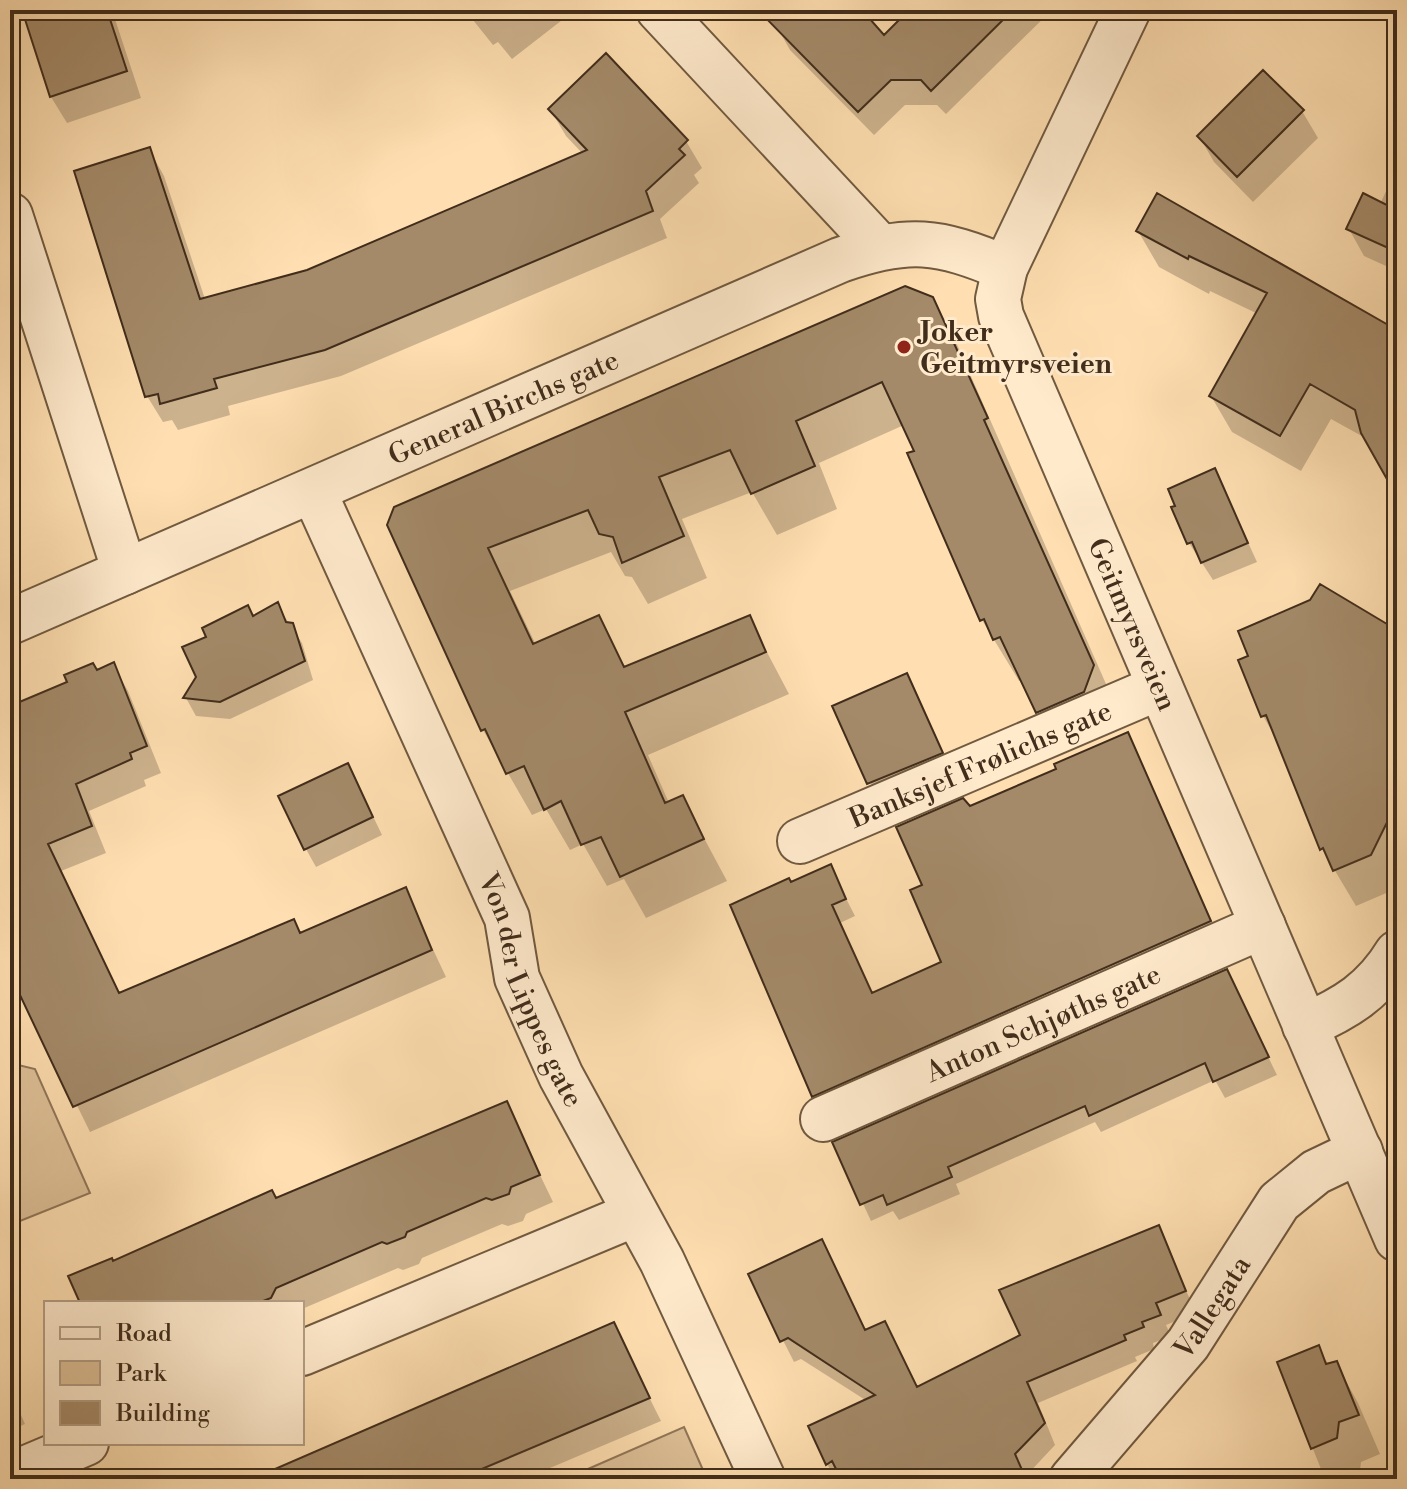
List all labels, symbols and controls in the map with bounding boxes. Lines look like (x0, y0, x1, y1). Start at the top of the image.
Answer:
place label: Joker Geitmyrsveien (916, 315, 1112, 382)
marker: Joker Geitmyrsveien (895, 338, 913, 356)
street label: General Birchs gate (383, 343, 624, 474)
street label: Geitmyrsveien (1079, 533, 1184, 716)
street label: Banksjef Frølichs gate (843, 694, 1117, 837)
street label: Von der Lippes gate (469, 867, 591, 1114)
street label: Anton Schjøths gate (920, 957, 1166, 1091)
street label: Vallegata (1166, 1249, 1259, 1368)
legend (44, 1301, 304, 1445)
text: Road (116, 1319, 172, 1349)
text: Park (116, 1359, 167, 1389)
text: Building (115, 1399, 210, 1429)

